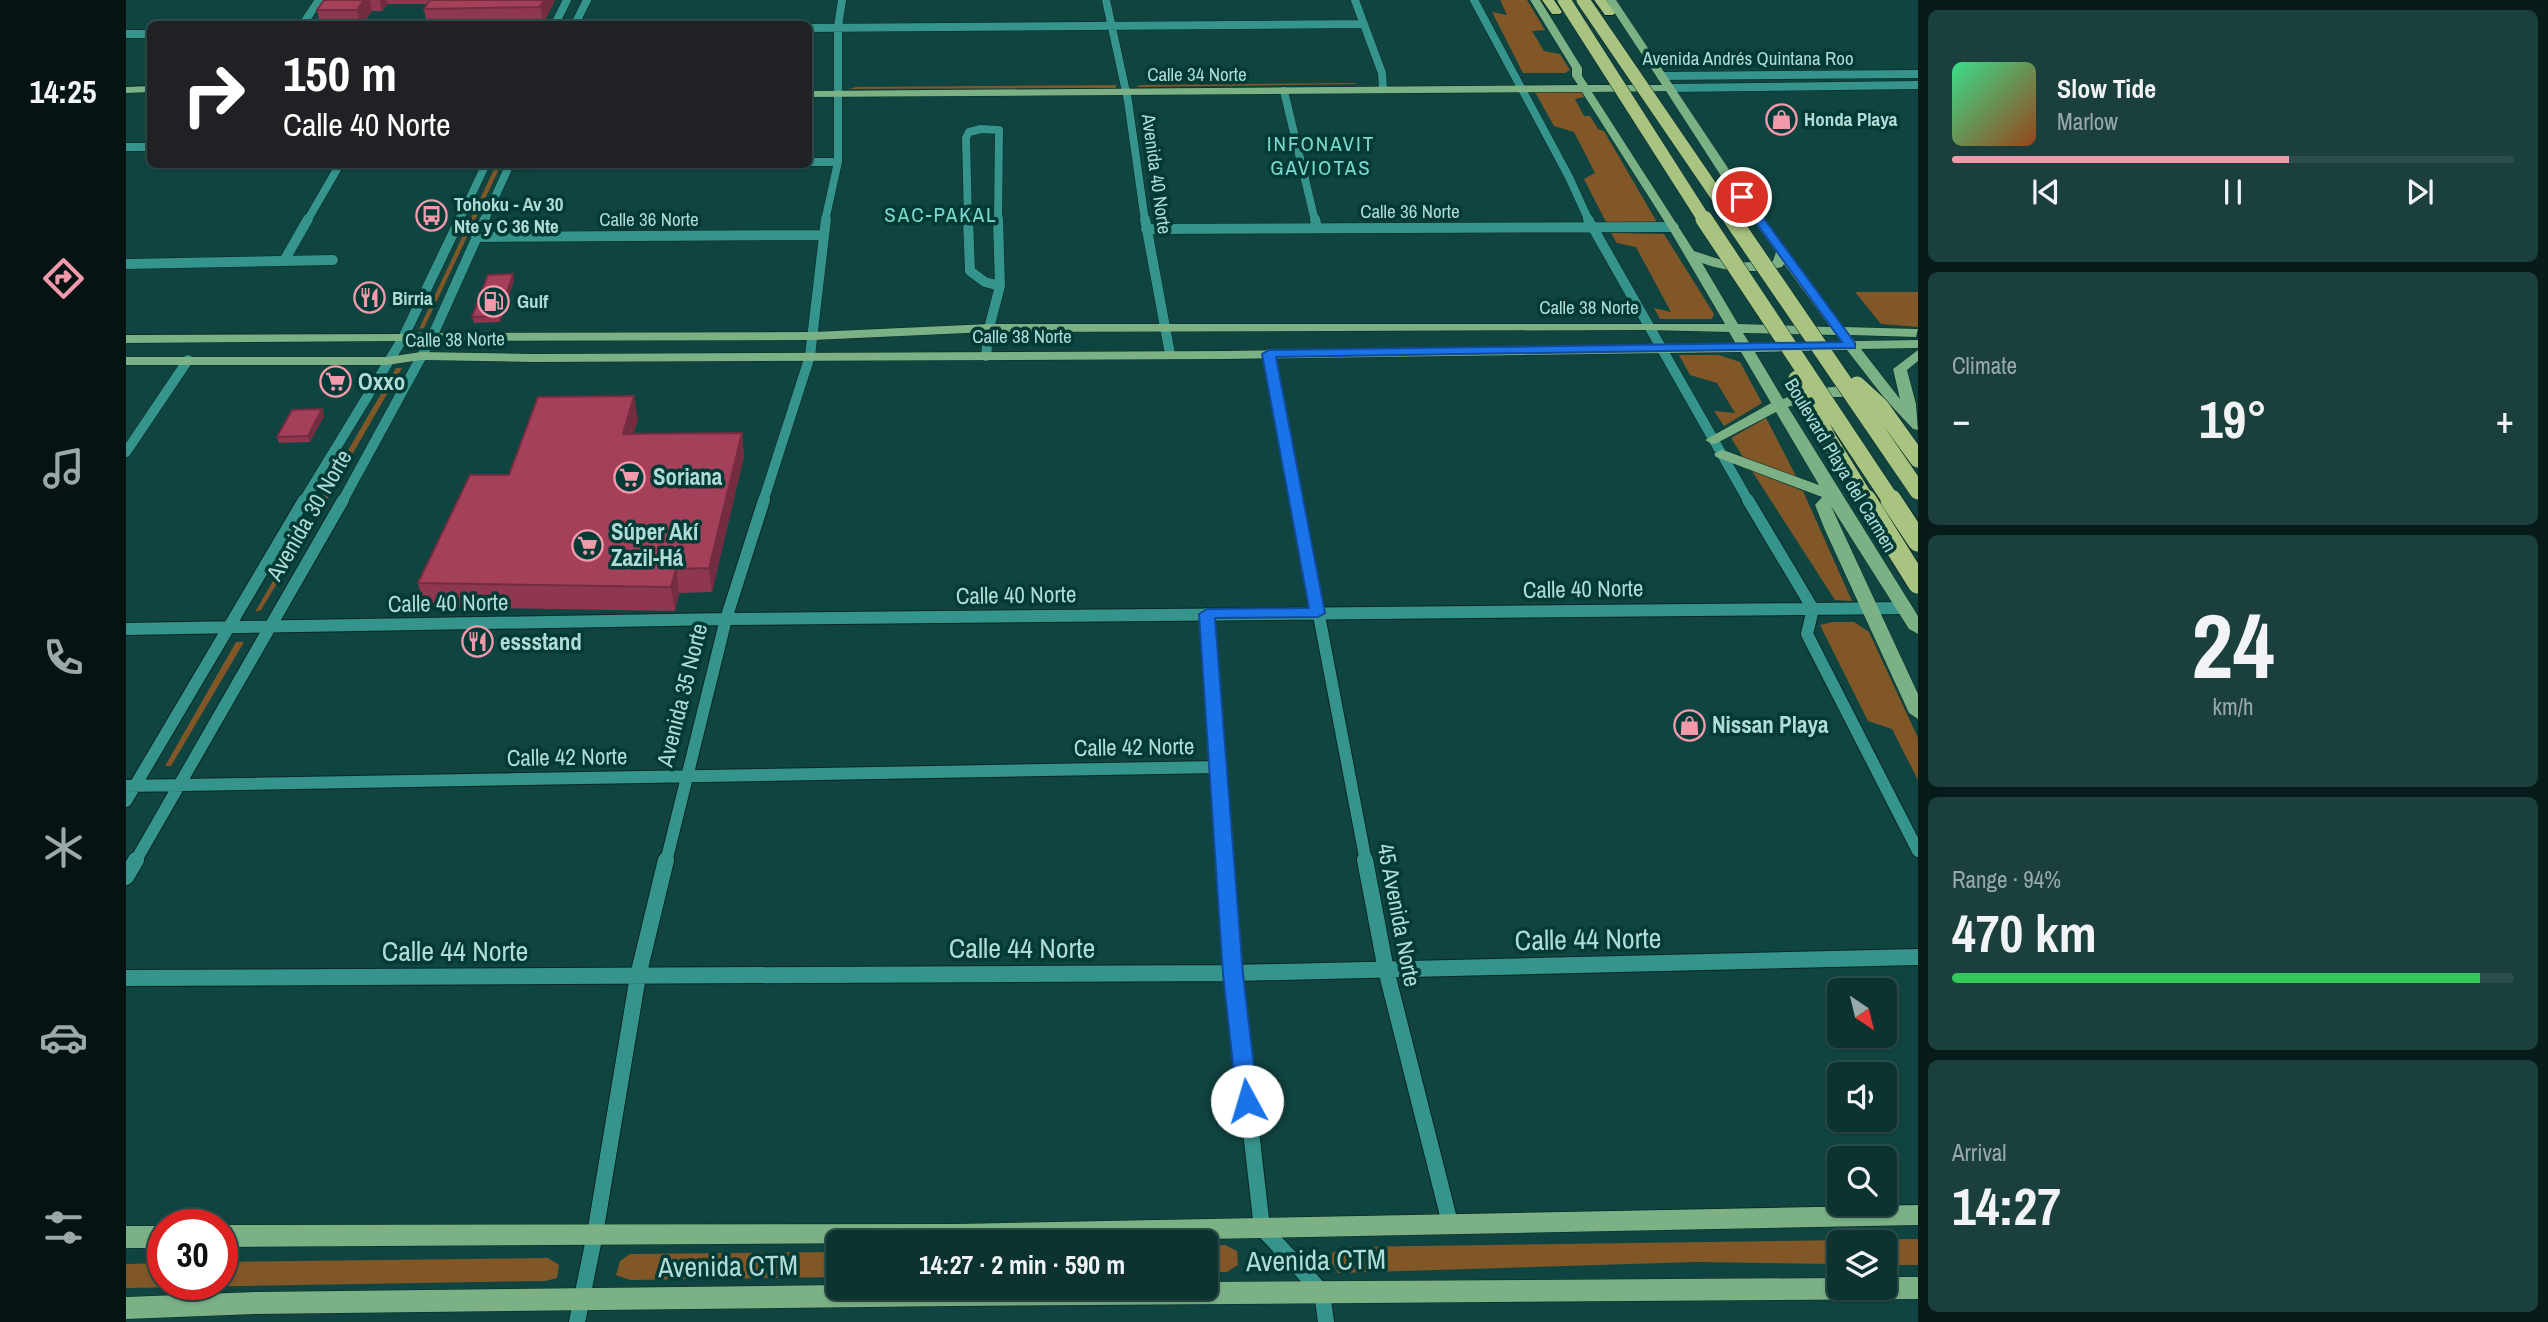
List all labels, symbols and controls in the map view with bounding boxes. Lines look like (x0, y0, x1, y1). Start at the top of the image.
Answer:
text: 150 m (283, 40, 397, 106)
street label: Avenida Andrés Quintana Roo (1641, 45, 1854, 71)
icon: right (168, 49, 259, 140)
street label: Calle 34 Norte (1147, 61, 1247, 87)
text: 14:25 (29, 70, 97, 113)
text: Slow Tide (2057, 71, 2156, 106)
shop icon: Honda Playa (1764, 102, 1798, 136)
text: Calle 40 Norte (283, 103, 451, 146)
place label: Honda Playa (1804, 106, 1898, 132)
text: Marlow (2057, 106, 2118, 137)
street label: Avenida 40 Norte (1136, 111, 1178, 236)
district label: INFONAVIT GAVIOTAS (1267, 129, 1375, 182)
pin (1712, 167, 1772, 227)
icon: previous (2027, 173, 2065, 211)
icon: pause (2214, 173, 2252, 211)
icon: next (2401, 173, 2439, 211)
icon: arrive (1723, 178, 1761, 216)
place label: Tohoku - Av 30 Nte y C 36 Nte (454, 191, 564, 239)
bus stop icon: Tohoku - Av 30 Nte y C 36 Nte (414, 198, 448, 232)
street label: Calle 36 Norte (1360, 198, 1460, 224)
district label: SAC-PAKAL (884, 200, 998, 229)
street label: Calle 36 Norte (599, 206, 699, 232)
icon: directions (39, 254, 88, 303)
restaurant icon: Birria (352, 281, 386, 315)
fuel station icon: Gulf (477, 284, 511, 318)
place label: Birria (392, 285, 433, 311)
place label: Gulf (517, 288, 549, 314)
street label: Calle 38 Norte (1539, 294, 1639, 320)
street label: Calle 38 Norte (972, 323, 1072, 349)
street label: Calle 38 Norte (405, 325, 505, 353)
text: Climate (1952, 350, 2017, 381)
supermarket icon: Oxxo (318, 365, 352, 399)
place label: Oxxo (358, 366, 405, 397)
street label: Boulevard Playa del Carmen (1779, 373, 1903, 557)
text: 19° (2199, 384, 2267, 454)
text: − (1952, 394, 1970, 445)
text: + (2496, 394, 2514, 445)
icon: music (39, 444, 88, 493)
street label: Avenida 30 Norte (258, 444, 359, 587)
supermarket icon: Soriana (613, 460, 647, 494)
place label: Soriana (653, 461, 723, 492)
place label: Súper Akí Zazil-Há (611, 516, 699, 573)
supermarket icon: Súper Akí Zazil-Há (571, 528, 605, 562)
street label: Calle 40 Norte (1522, 572, 1644, 605)
street label: Calle 40 Norte (955, 578, 1077, 611)
text: 24 (2192, 584, 2275, 706)
street label: Calle 40 Norte (387, 586, 509, 619)
street label: Avenida 35 Norte (649, 620, 714, 771)
restaurant icon: essstand (460, 625, 494, 659)
place label: essstand (500, 626, 582, 657)
icon: phone (39, 633, 88, 682)
text: km/h (2213, 691, 2253, 722)
shop icon: Nissan Playa (1672, 708, 1706, 742)
place label: Nissan Playa (1712, 709, 1829, 740)
street label: Calle 42 Norte (1073, 730, 1195, 763)
street label: Calle 42 Norte (506, 740, 628, 773)
icon: climate (39, 823, 88, 872)
street label: 45 Avenida Norte (1370, 841, 1429, 989)
text: Range · 94% (1952, 864, 2061, 895)
text: 470 km (1952, 898, 2097, 968)
street label: Calle 44 Norte (1514, 919, 1662, 959)
street label: Calle 44 Norte (949, 929, 1095, 967)
street label: Calle 44 Norte (382, 932, 528, 970)
north arrow (1827, 978, 1897, 1048)
map controls (1827, 978, 1897, 1300)
icon: car (39, 1013, 88, 1062)
button: sound (1827, 1062, 1897, 1132)
position arrow (1210, 1064, 1284, 1138)
text: Arrival (1952, 1137, 2007, 1168)
button: search (1827, 1146, 1897, 1216)
text: 14:27 (1952, 1171, 2061, 1241)
icon: filters (39, 1203, 88, 1252)
speed limit sign: 30 (147, 1209, 238, 1300)
button: layers (1827, 1230, 1897, 1300)
street label: Avenida CTM (1245, 1240, 1386, 1280)
street label: Avenida CTM (657, 1246, 798, 1286)
text: 14:27 · 2 min · 590 m (919, 1247, 1125, 1282)

